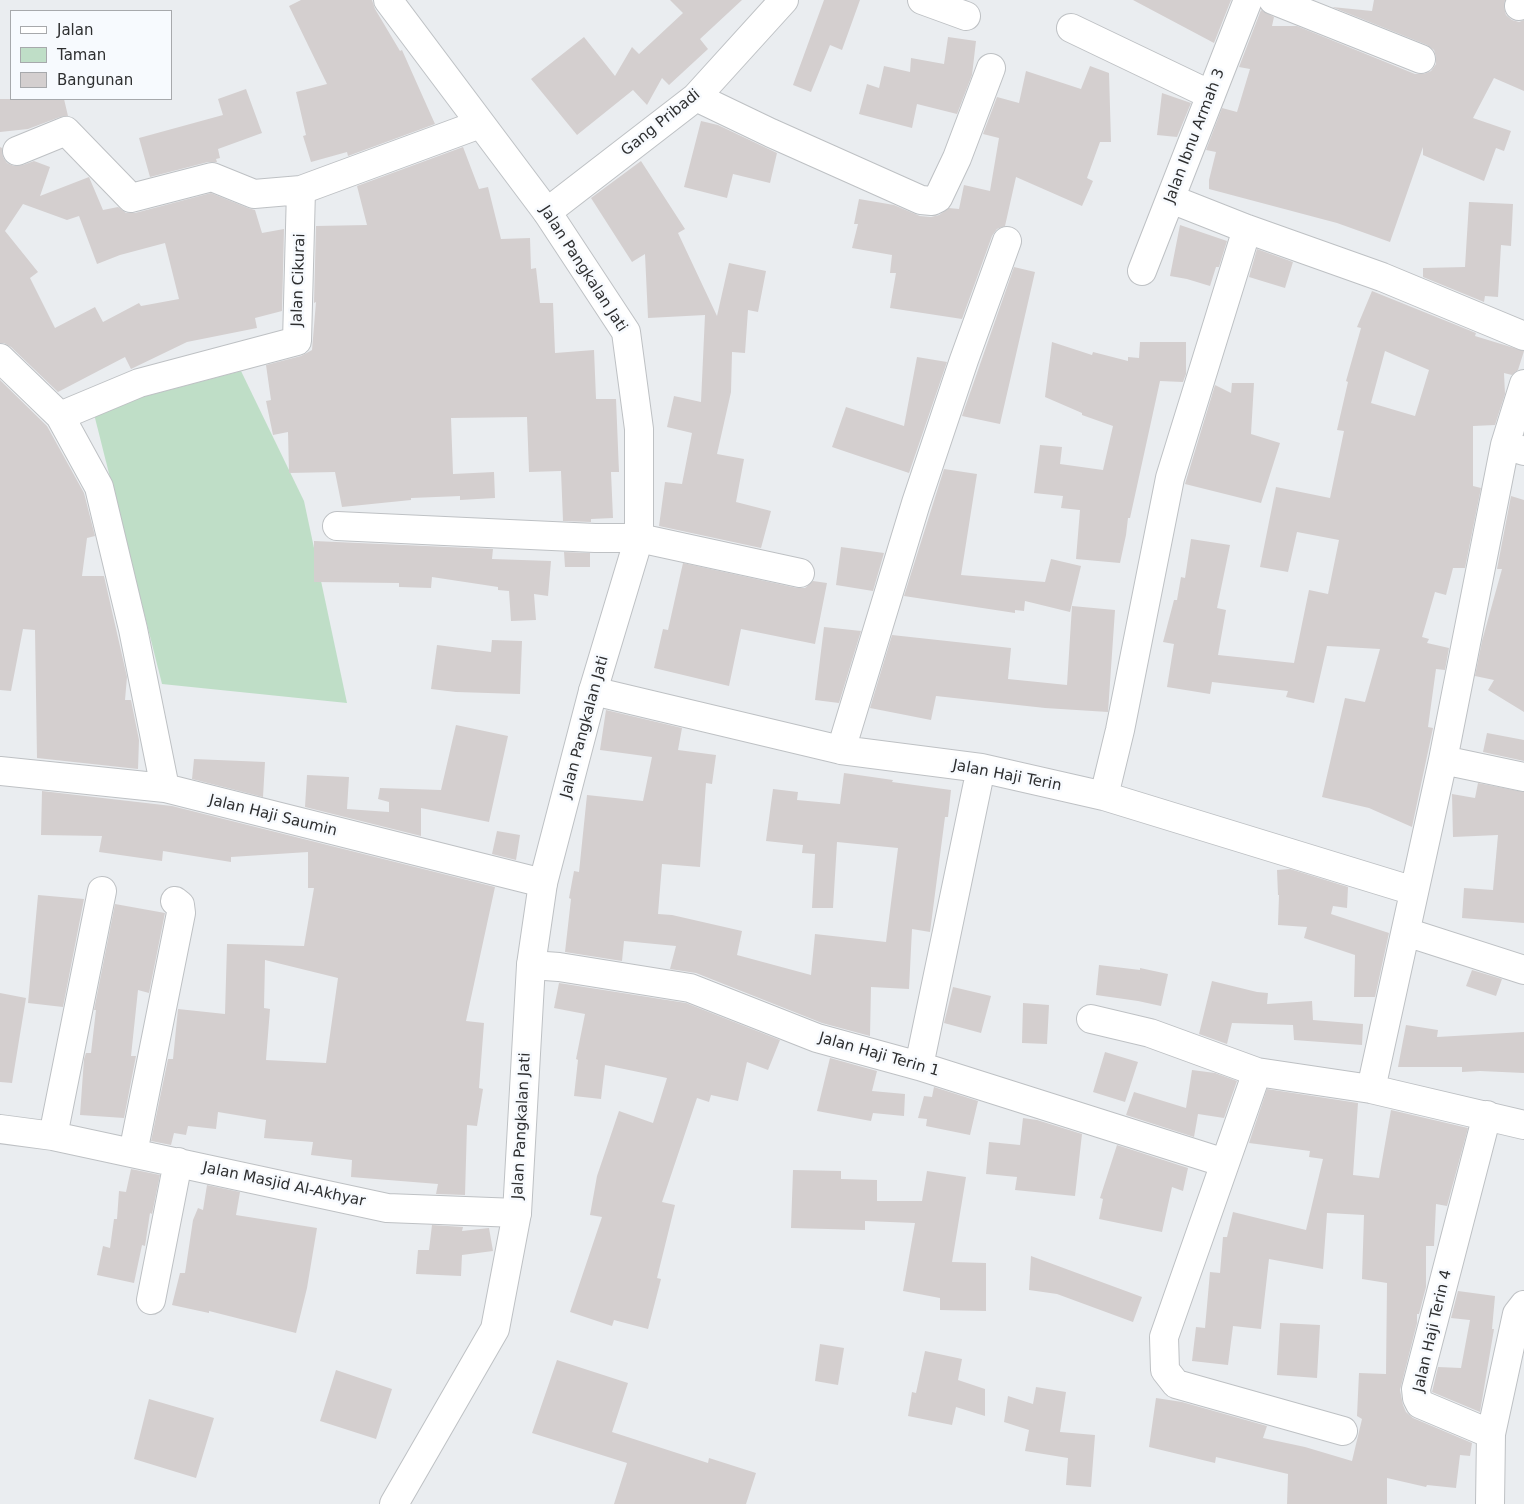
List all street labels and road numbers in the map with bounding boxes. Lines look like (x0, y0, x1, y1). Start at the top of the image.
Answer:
street label: Jalan Ibnu Armah 3 (1161, 66, 1229, 206)
street label: Gang Pribadi (618, 86, 704, 160)
street label: Jalan Pangkalan Jati (535, 203, 631, 335)
street label: Jalan Cikurai (288, 233, 310, 327)
street label: Jalan Pangkalan Jati (557, 654, 613, 800)
street label: Jalan Haji Terin (951, 757, 1063, 795)
street label: Jalan Haji Saumin (207, 791, 339, 841)
street label: Jalan Haji Terin 1 (817, 1029, 941, 1081)
street label: Jalan Pangkalan Jati (509, 1052, 535, 1200)
street label: Jalan Masjid Al-Akhyar (201, 1159, 367, 1211)
street label: Jalan Haji Terin 4 (1410, 1268, 1456, 1394)

